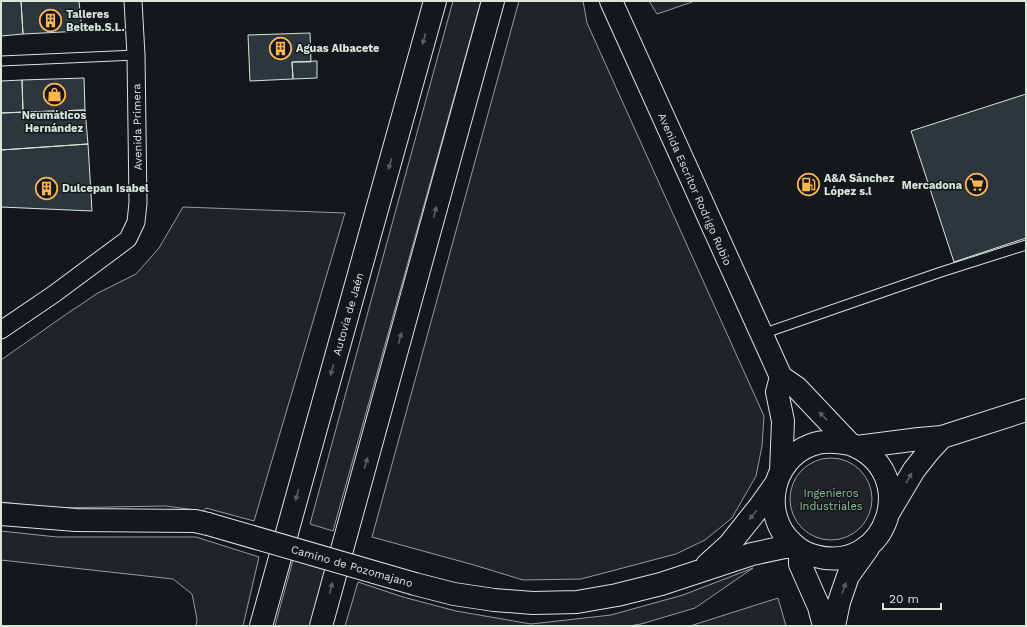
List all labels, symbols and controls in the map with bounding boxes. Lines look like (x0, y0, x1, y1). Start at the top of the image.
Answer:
building icon: Talleres Belteb.S.L. (38, 7, 64, 33)
place label: Talleres Belteb.S.L. (66, 8, 125, 34)
one-way arrow (421, 33, 427, 45)
building icon: Aguas Albacete (267, 35, 293, 61)
place label: Aguas Albacete (296, 42, 380, 55)
shop icon: Neumáticos Hernández (41, 82, 67, 108)
street label: Avenida Primera (130, 83, 145, 171)
place label: Neumáticos Hernández (22, 109, 86, 135)
street label: Avenida Escritor Rodrigo Rubio (655, 111, 734, 267)
one-way arrow (386, 158, 392, 170)
fuel station icon: A&A Sánchez López s.l (796, 171, 822, 197)
place label: A&A Sánchez López s.l (824, 172, 895, 198)
supermarket icon: Mercadona (964, 172, 990, 198)
building icon: Dulcepan Isabel (33, 175, 59, 201)
place label: Mercadona (902, 179, 963, 192)
place label: Dulcepan Isabel (62, 182, 149, 195)
one-way arrow (432, 206, 438, 218)
street label: Autovía de Jaén (330, 271, 367, 357)
one-way arrow (398, 331, 404, 344)
one-way arrow (329, 364, 335, 376)
one-way arrow (818, 411, 828, 421)
one-way arrow (363, 457, 369, 469)
one-way arrow (905, 473, 912, 484)
park label: Ingenieros Industriales (799, 487, 863, 513)
one-way arrow (294, 489, 300, 502)
one-way arrow (748, 510, 757, 521)
street label: Camino de Pozomajano (289, 543, 414, 590)
one-way arrow (328, 582, 334, 594)
one-way arrow (841, 582, 847, 594)
scale bar (883, 585, 941, 611)
text: 20 m (889, 592, 919, 606)

